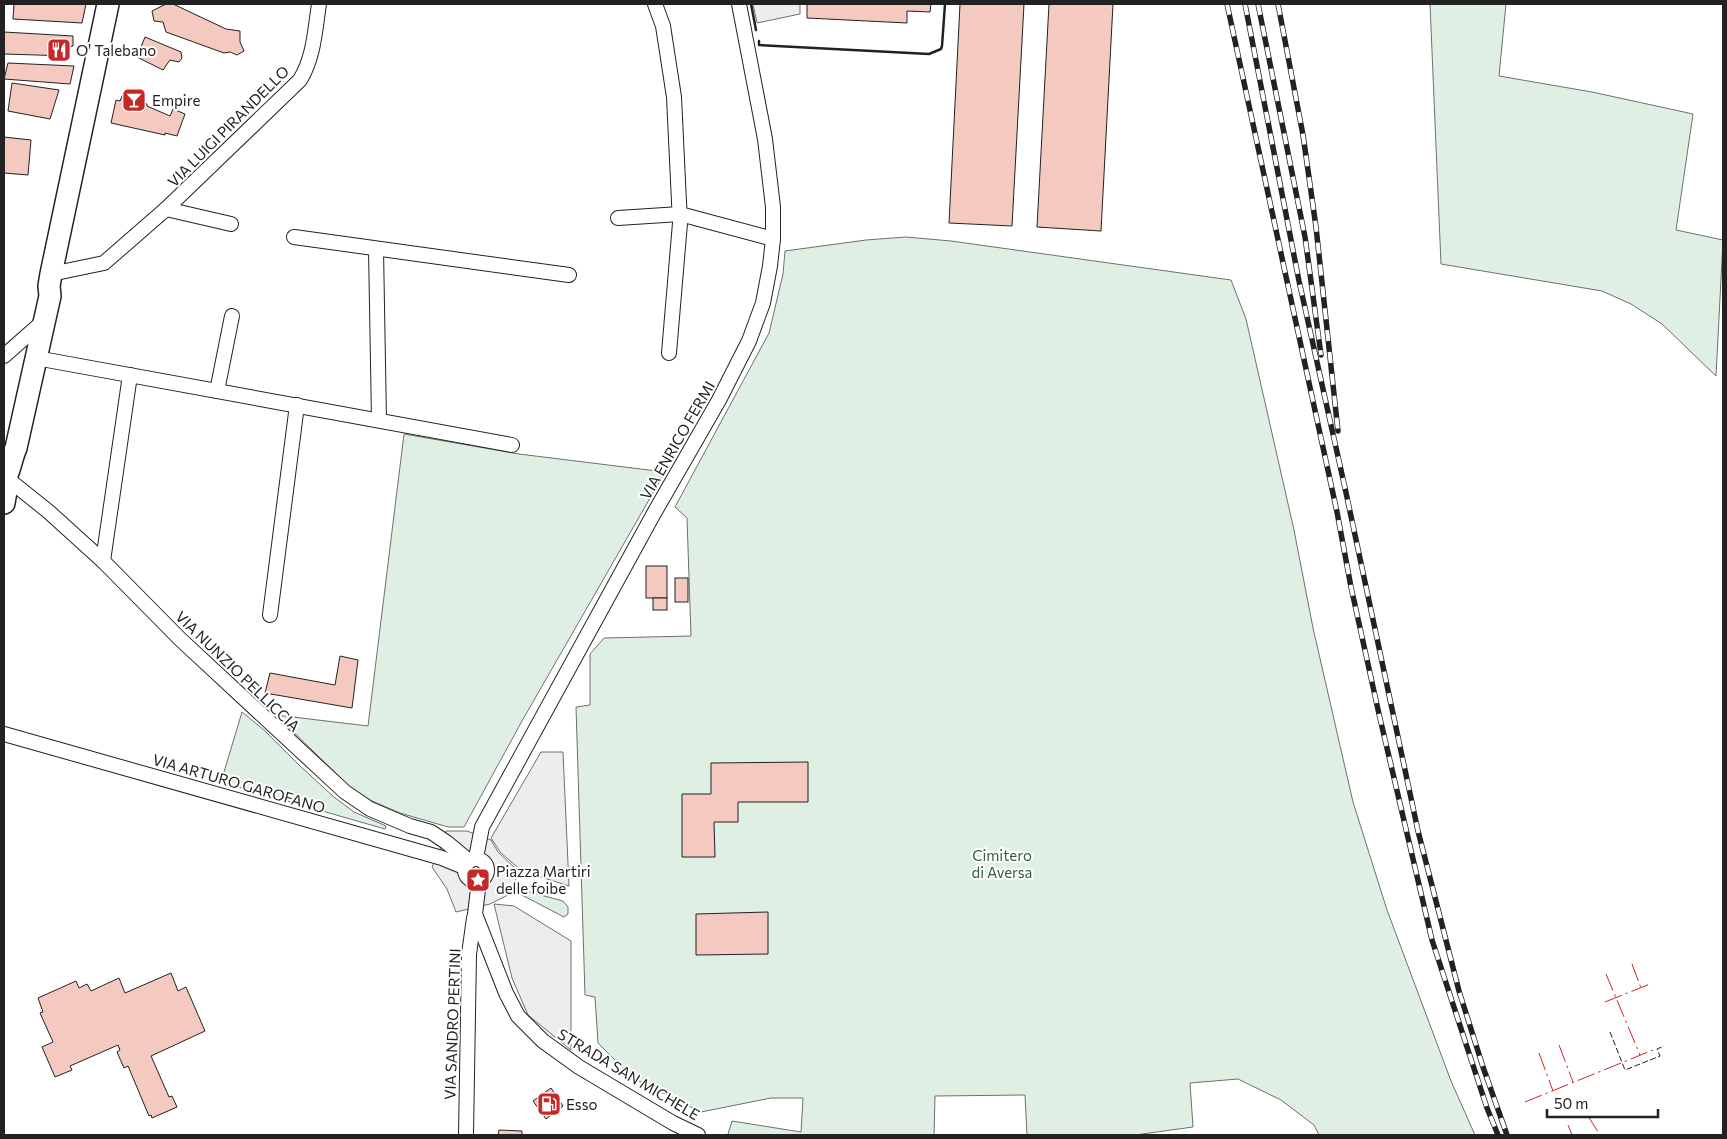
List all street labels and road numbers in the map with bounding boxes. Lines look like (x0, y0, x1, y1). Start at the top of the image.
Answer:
street label: VIA LUIGI PIRANDELLO (164, 62, 292, 190)
street label: VIA ENRICO FERMI (636, 378, 718, 502)
street label: VIA NUNZIO PELLICCIA (172, 607, 304, 735)
street label: VIA ARTURO GAROFANO (151, 750, 327, 816)
street label: VIA SANDRO PERTINI (440, 948, 464, 1100)
street label: STRADA SAN MICHELE (555, 1025, 703, 1124)

